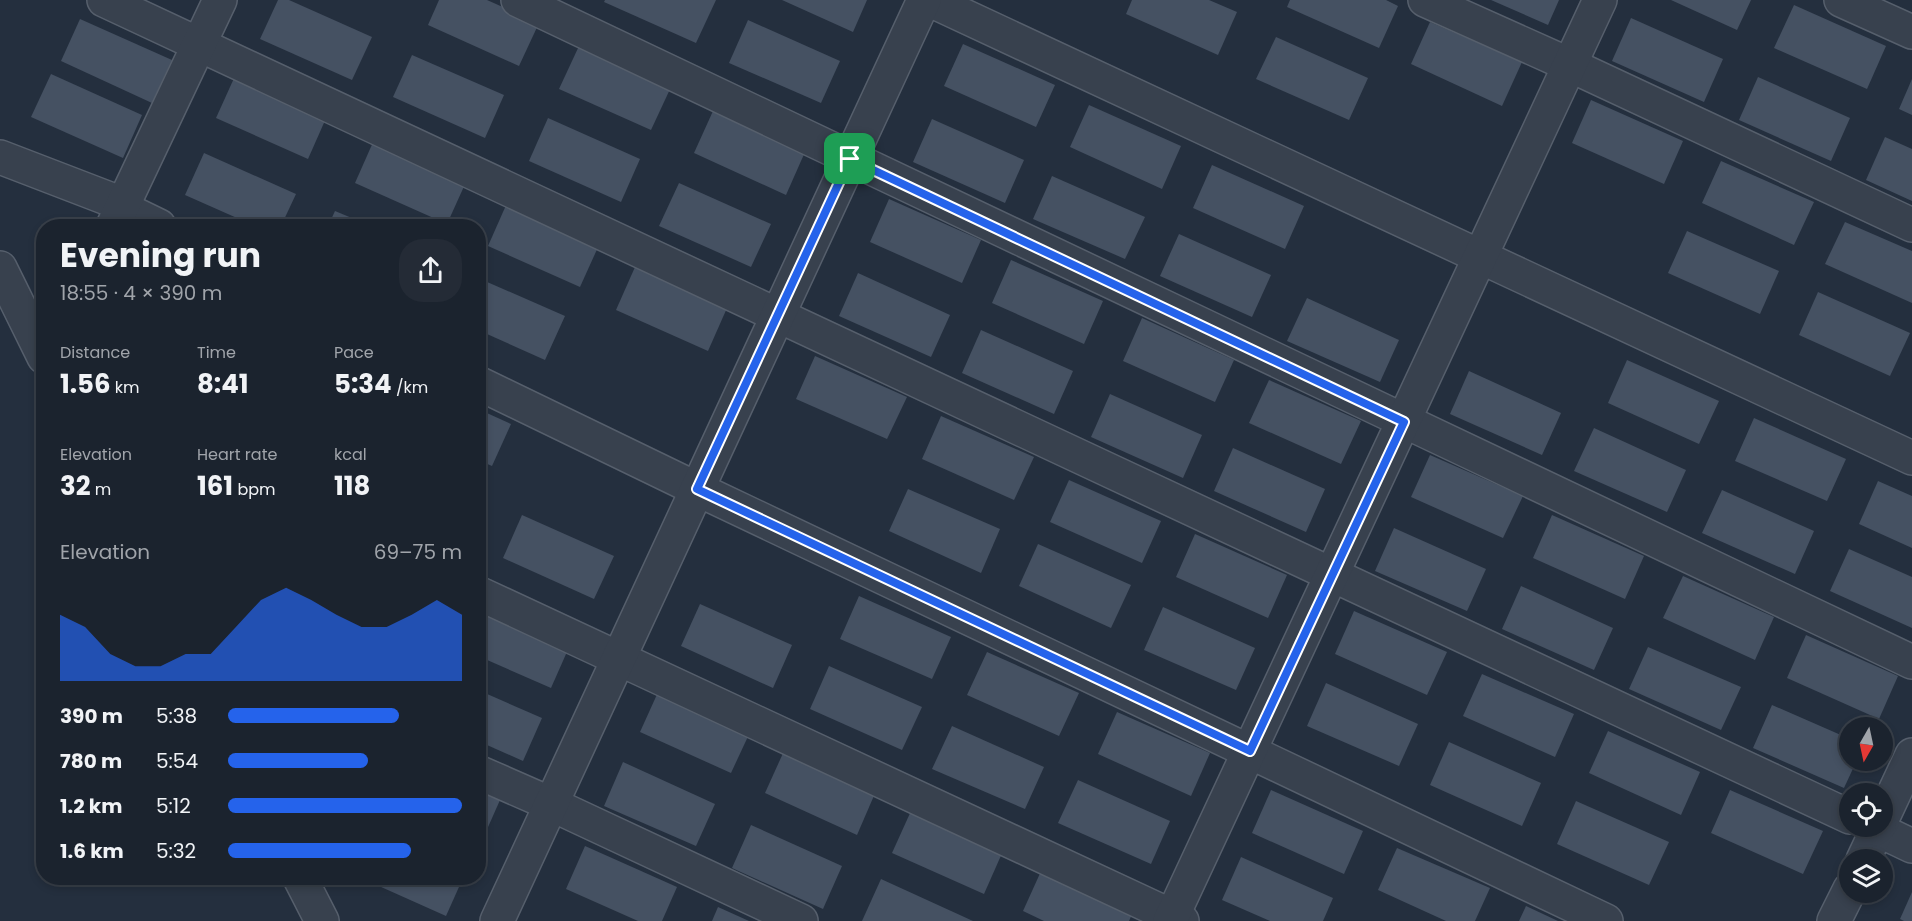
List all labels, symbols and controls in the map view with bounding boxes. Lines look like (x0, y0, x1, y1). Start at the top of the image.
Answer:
pin (824, 133, 875, 184)
icon: arrive (833, 142, 866, 175)
text: Evening run (60, 232, 261, 279)
button: share (399, 239, 462, 302)
text: 18:55 · 4 × 390 m (60, 279, 222, 307)
text: Distance (60, 341, 130, 364)
text: Time (197, 341, 236, 364)
text: Pace (334, 341, 374, 364)
text: 1.56 (60, 366, 111, 402)
text: 8:41 (197, 366, 249, 402)
text: 5:34 (334, 366, 392, 402)
text: km (111, 376, 140, 399)
text: /km (392, 376, 428, 399)
text: Elevation (60, 443, 132, 466)
text: Heart rate (197, 443, 277, 466)
text: kcal (334, 443, 367, 466)
text: 32 (60, 468, 91, 504)
text: 161 (197, 468, 233, 504)
text: 118 (334, 468, 370, 504)
text: m (91, 478, 111, 501)
text: bpm (233, 478, 276, 501)
text: Elevation (60, 538, 150, 566)
text: 69–75 m (374, 538, 462, 566)
text: 390 m (60, 702, 123, 730)
text: 5:38 (156, 702, 197, 730)
north arrow (1839, 717, 1893, 771)
map controls (1839, 717, 1893, 903)
text: 780 m (60, 747, 122, 775)
text: 5:54 (156, 747, 198, 775)
button: locate (1839, 783, 1893, 837)
text: 1.2 km (60, 792, 122, 820)
text: 5:12 (156, 792, 191, 820)
text: 1.6 km (60, 837, 124, 865)
text: 5:32 (156, 837, 196, 865)
button: layers (1839, 849, 1893, 903)

